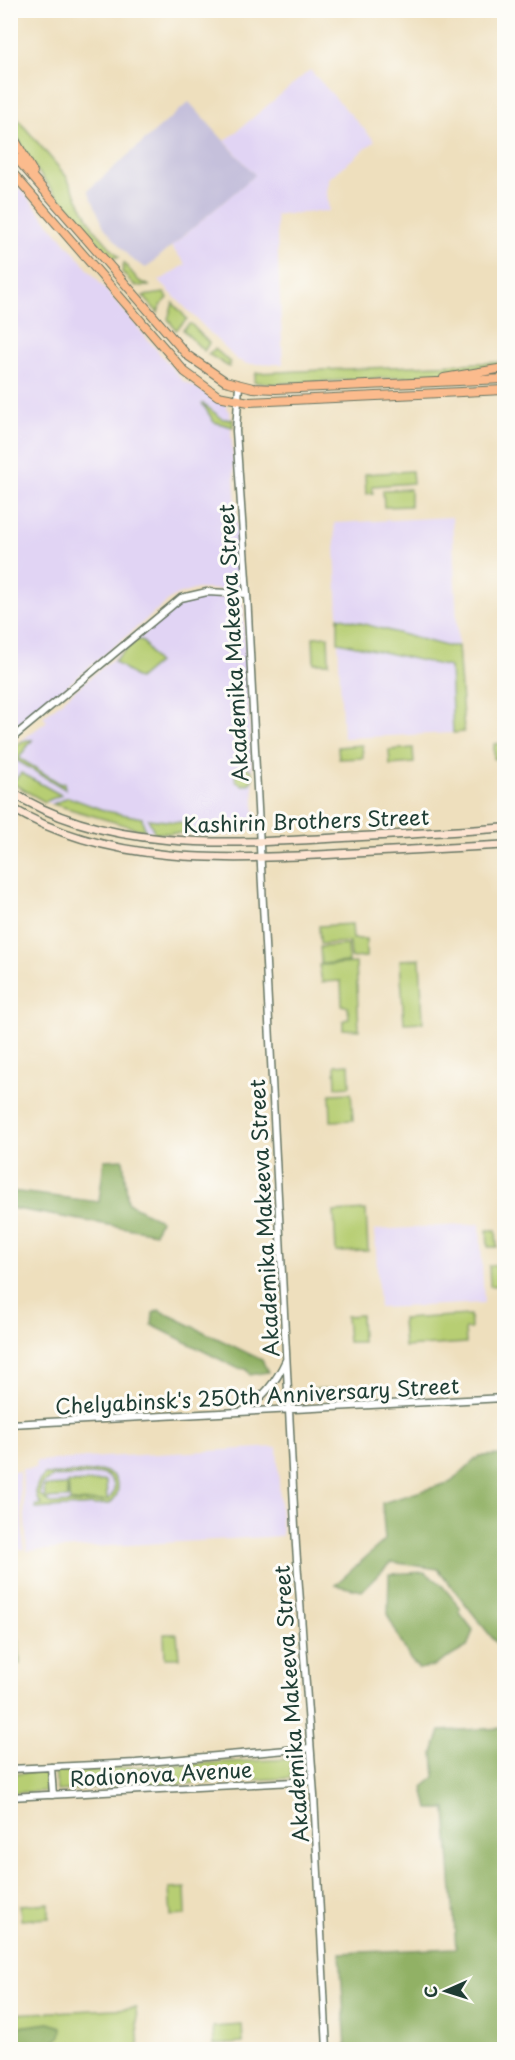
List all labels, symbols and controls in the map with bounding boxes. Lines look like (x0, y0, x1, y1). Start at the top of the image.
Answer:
street label: Akademika Makeeva Street (209, 503, 255, 783)
street label: Kashirin Brothers Street (182, 800, 430, 840)
street label: Akademika Makeeva Street (240, 1078, 286, 1358)
street label: Chelyabinsk's 250th Anniversary Street (54, 1368, 460, 1422)
street label: Akademika Makeeva Street (264, 1564, 316, 1844)
street label: Rodionova Avenue (69, 1752, 253, 1794)
north arrow (416, 1961, 476, 2021)
text: С (418, 1985, 442, 1998)

